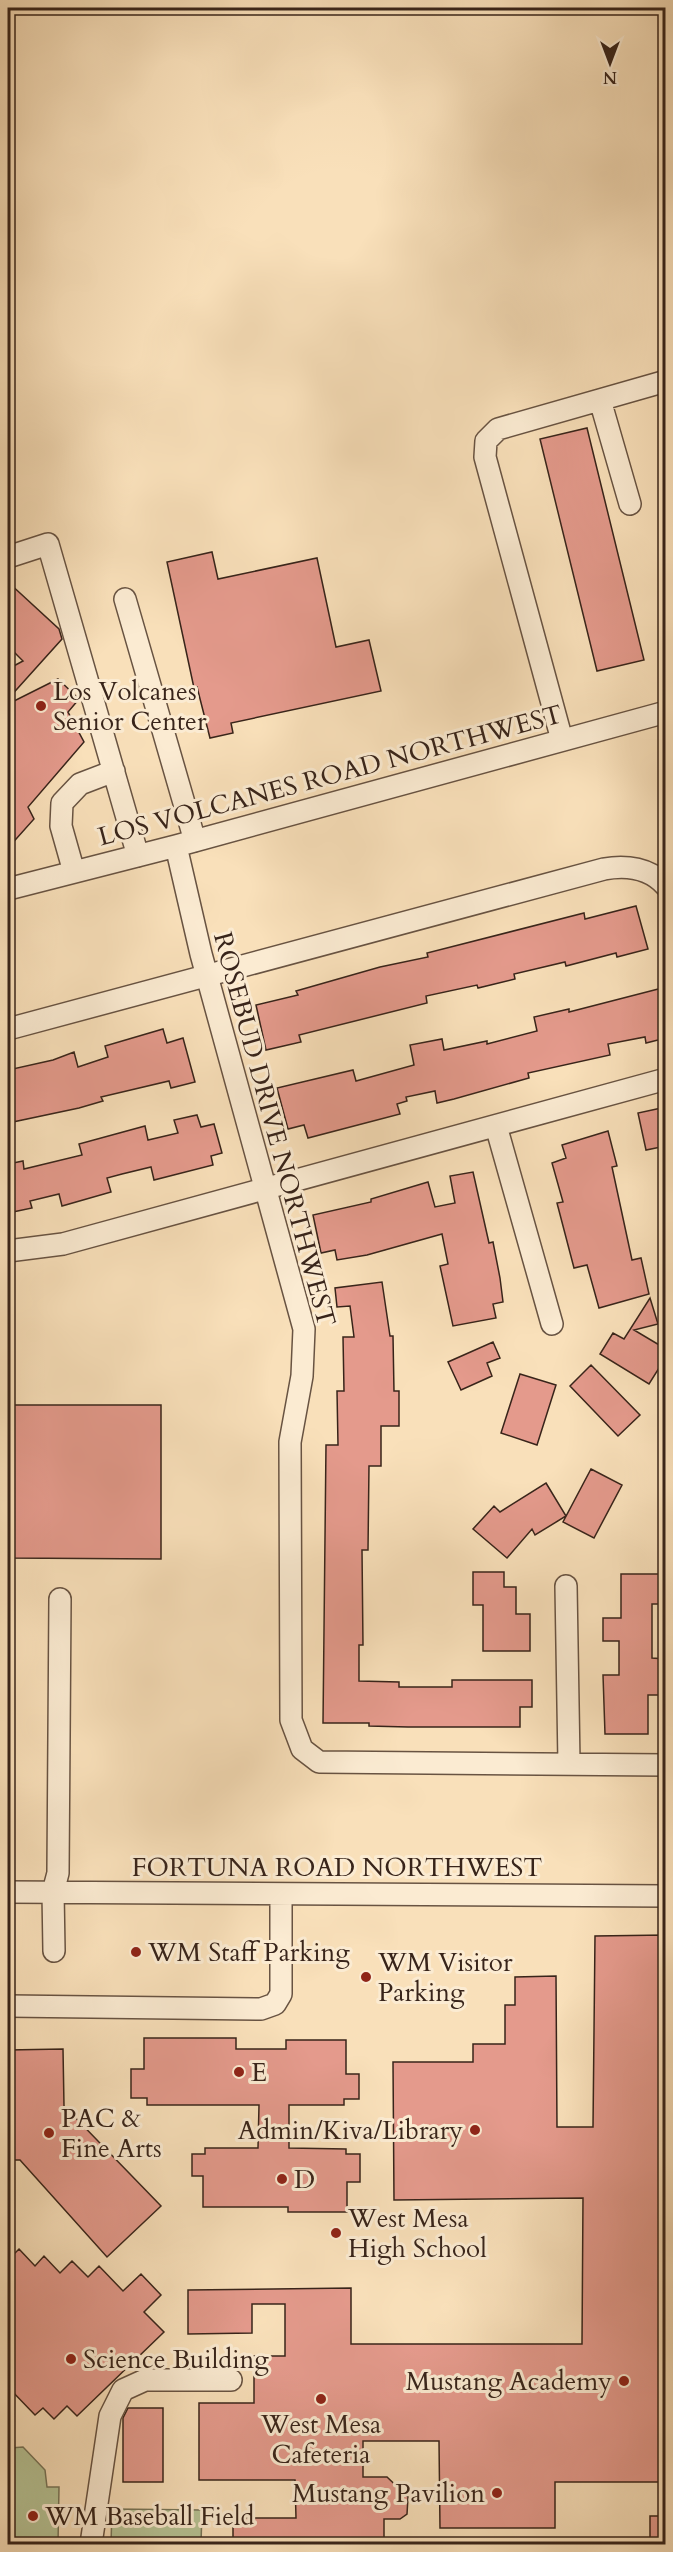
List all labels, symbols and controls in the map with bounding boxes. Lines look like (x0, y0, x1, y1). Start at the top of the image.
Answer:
north arrow (580, 33, 640, 93)
text: N (603, 66, 617, 88)
place label: Los Volcanes Senior Center (53, 674, 207, 739)
street label: LOS VOLCANES ROAD NORTHWEST (94, 697, 566, 854)
marker: Los Volcanes Senior Center (34, 699, 48, 713)
street label: ROSEBUD DRIVE NORTHWEST (205, 928, 344, 1330)
street label: FORTUNA ROAD NORTHWEST (132, 1850, 542, 1885)
place label: WM Staff Parking (147, 1935, 350, 1970)
marker: WM Staff Parking (129, 1945, 143, 1959)
place label: WM Visitor Parking (377, 1945, 513, 2010)
marker: WM Visitor Parking (359, 1970, 373, 1984)
place label: E (251, 2055, 267, 2090)
marker: E (232, 2065, 246, 2079)
place label: PAC & Fine Arts (61, 2101, 162, 2166)
place label: Admin/Kiva/Library (238, 2113, 463, 2148)
marker: Admin/Kiva/Library (468, 2123, 482, 2137)
marker: PAC & Fine Arts (42, 2126, 56, 2140)
place label: D (294, 2162, 315, 2197)
marker: D (275, 2172, 289, 2186)
place label: West Mesa High School (347, 2201, 487, 2266)
marker: West Mesa High School (329, 2226, 343, 2240)
place label: Science Building (83, 2342, 269, 2377)
marker: Science Building (64, 2352, 78, 2366)
place label: Mustang Academy (406, 2364, 612, 2399)
marker: Mustang Academy (617, 2374, 631, 2388)
marker: West Mesa Cafeteria (314, 2392, 328, 2406)
place label: West Mesa Cafeteria (260, 2407, 381, 2472)
place label: Mustang Pavilion (292, 2476, 485, 2511)
marker: Mustang Pavilion (490, 2486, 504, 2500)
place label: WM Baseball Field (44, 2499, 255, 2534)
marker: WM Baseball Field (26, 2509, 40, 2523)

